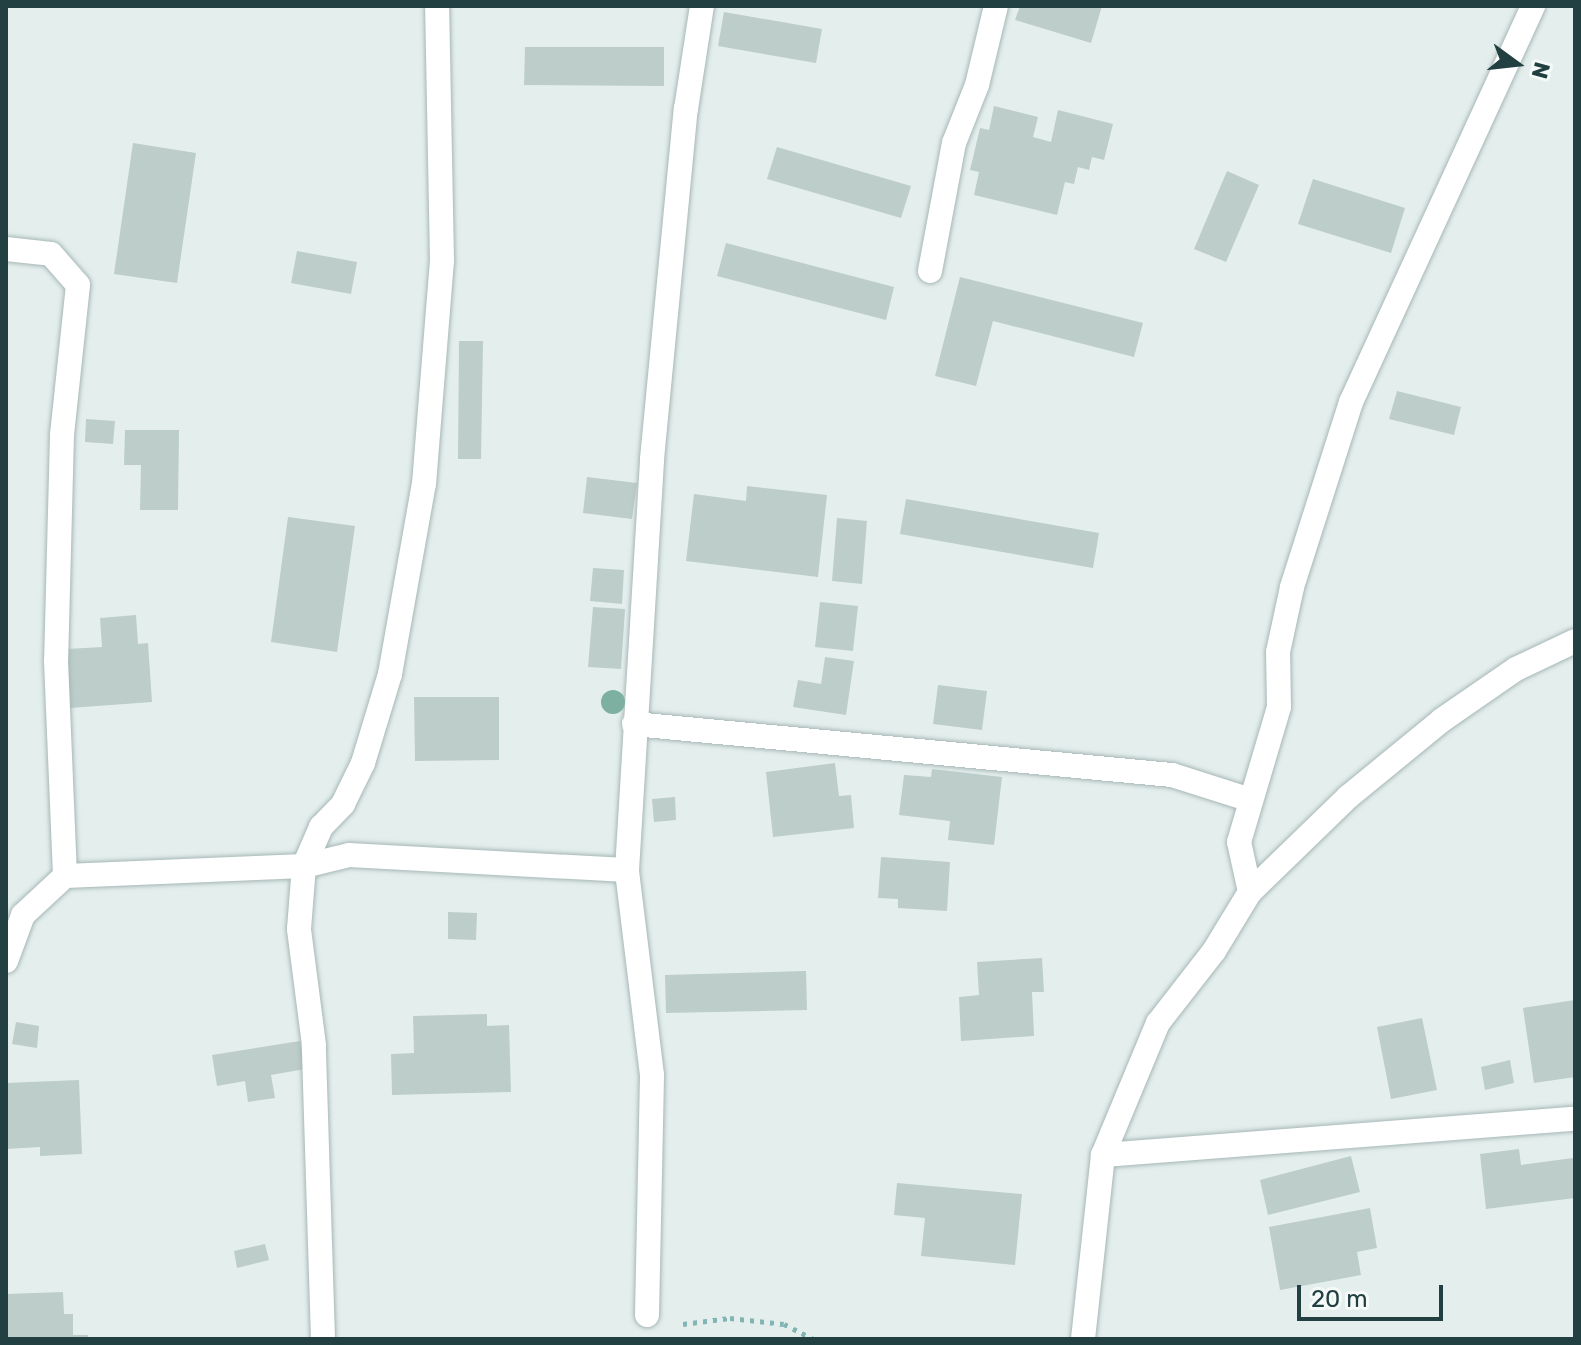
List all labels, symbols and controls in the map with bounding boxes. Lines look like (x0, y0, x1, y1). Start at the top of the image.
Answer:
north arrow (1477, 24, 1557, 104)
text: N (1526, 59, 1556, 81)
scale bar (1301, 1269, 1447, 1319)
text: 20 m (1311, 1285, 1368, 1313)

